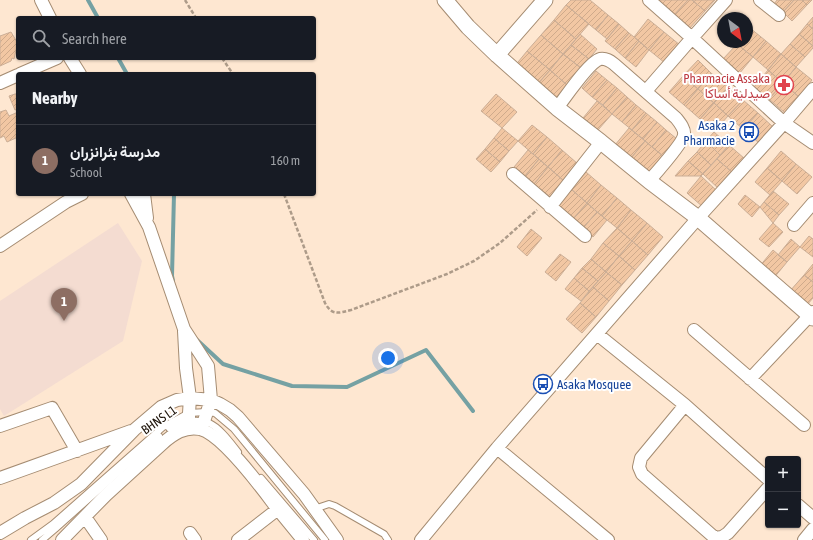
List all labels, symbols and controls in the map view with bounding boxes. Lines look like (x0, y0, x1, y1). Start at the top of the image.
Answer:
north arrow (717, 12, 753, 48)
search box (16, 16, 316, 60)
icon: search (30, 27, 52, 49)
text: Search here (62, 30, 127, 47)
place label: Pharmacie Assaka صيدلية أساكا (683, 71, 770, 101)
pharmacy icon: Pharmacie Assaka صيدلية أساكا (773, 74, 795, 96)
text: Nearby (32, 88, 78, 108)
place label: Asaka 2 Pharmacie (683, 118, 735, 148)
bus stop icon: Asaka 2 Pharmacie (738, 121, 760, 143)
text: مدرسة بئرانزران (70, 143, 160, 160)
text: 1 (42, 153, 48, 168)
text: 160 m (271, 153, 300, 168)
text: School (70, 165, 102, 180)
pin: 1 (51, 288, 77, 321)
your location (378, 348, 398, 368)
bus stop icon: Asaka Mosquee (532, 373, 554, 395)
place label: Asaka Mosquee (557, 377, 631, 392)
street label: BHNS L1 (138, 402, 180, 438)
map controls (765, 456, 801, 528)
button: + (765, 456, 801, 492)
button: − (765, 492, 801, 528)

